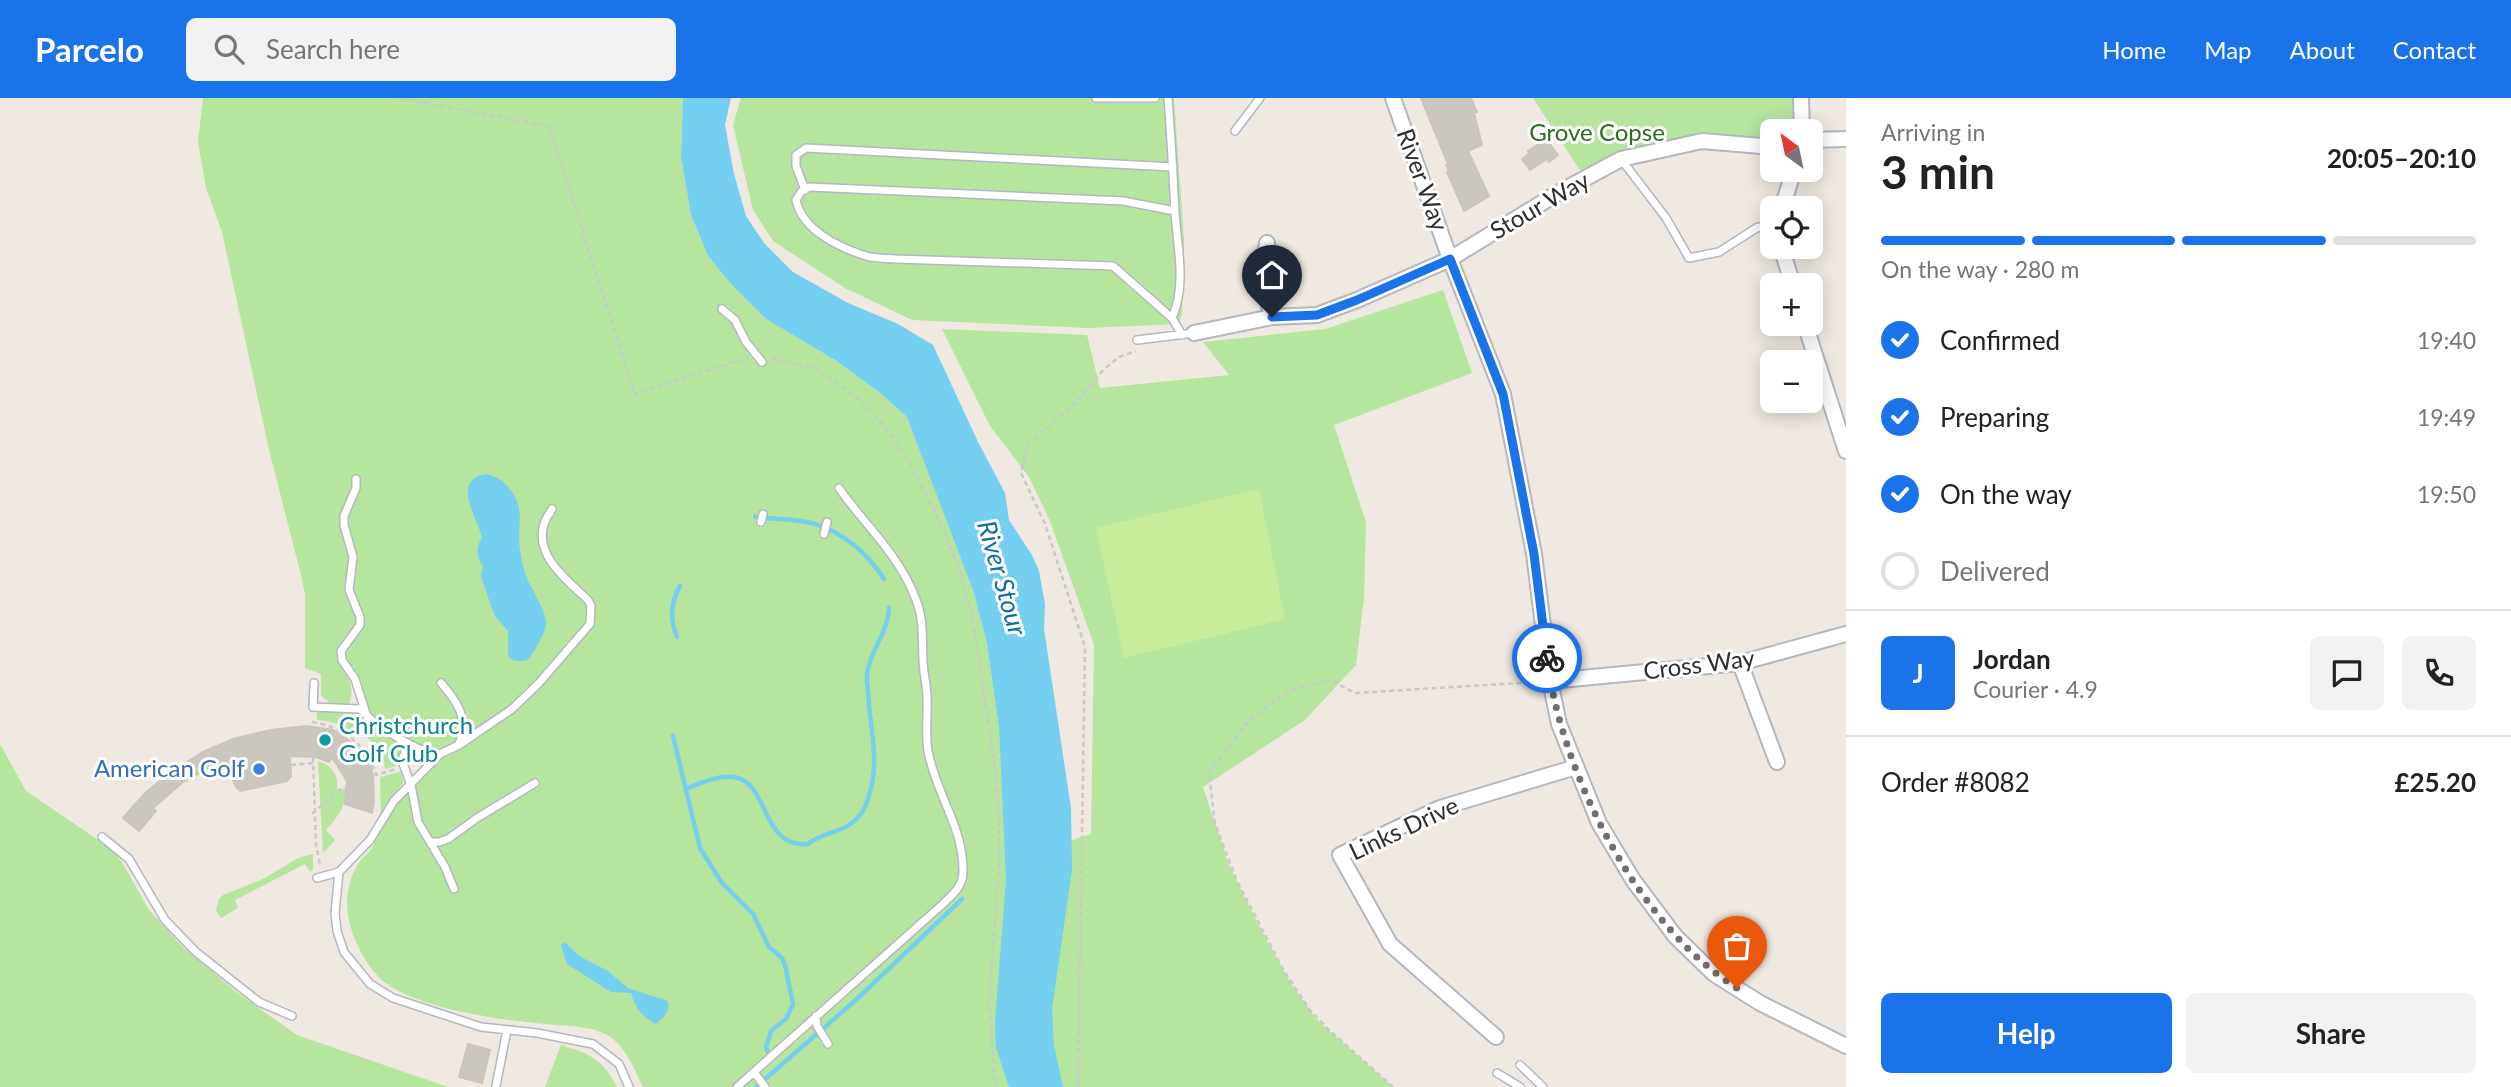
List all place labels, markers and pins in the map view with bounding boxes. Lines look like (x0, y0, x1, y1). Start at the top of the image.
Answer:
pin (1242, 245, 1302, 317)
place label: Christchurch Golf Club (339, 710, 473, 767)
marker: Christchurch Golf Club (317, 732, 333, 748)
place label: American Golf (94, 753, 246, 782)
marker: American Golf (251, 761, 267, 777)
pin (1707, 916, 1767, 988)

